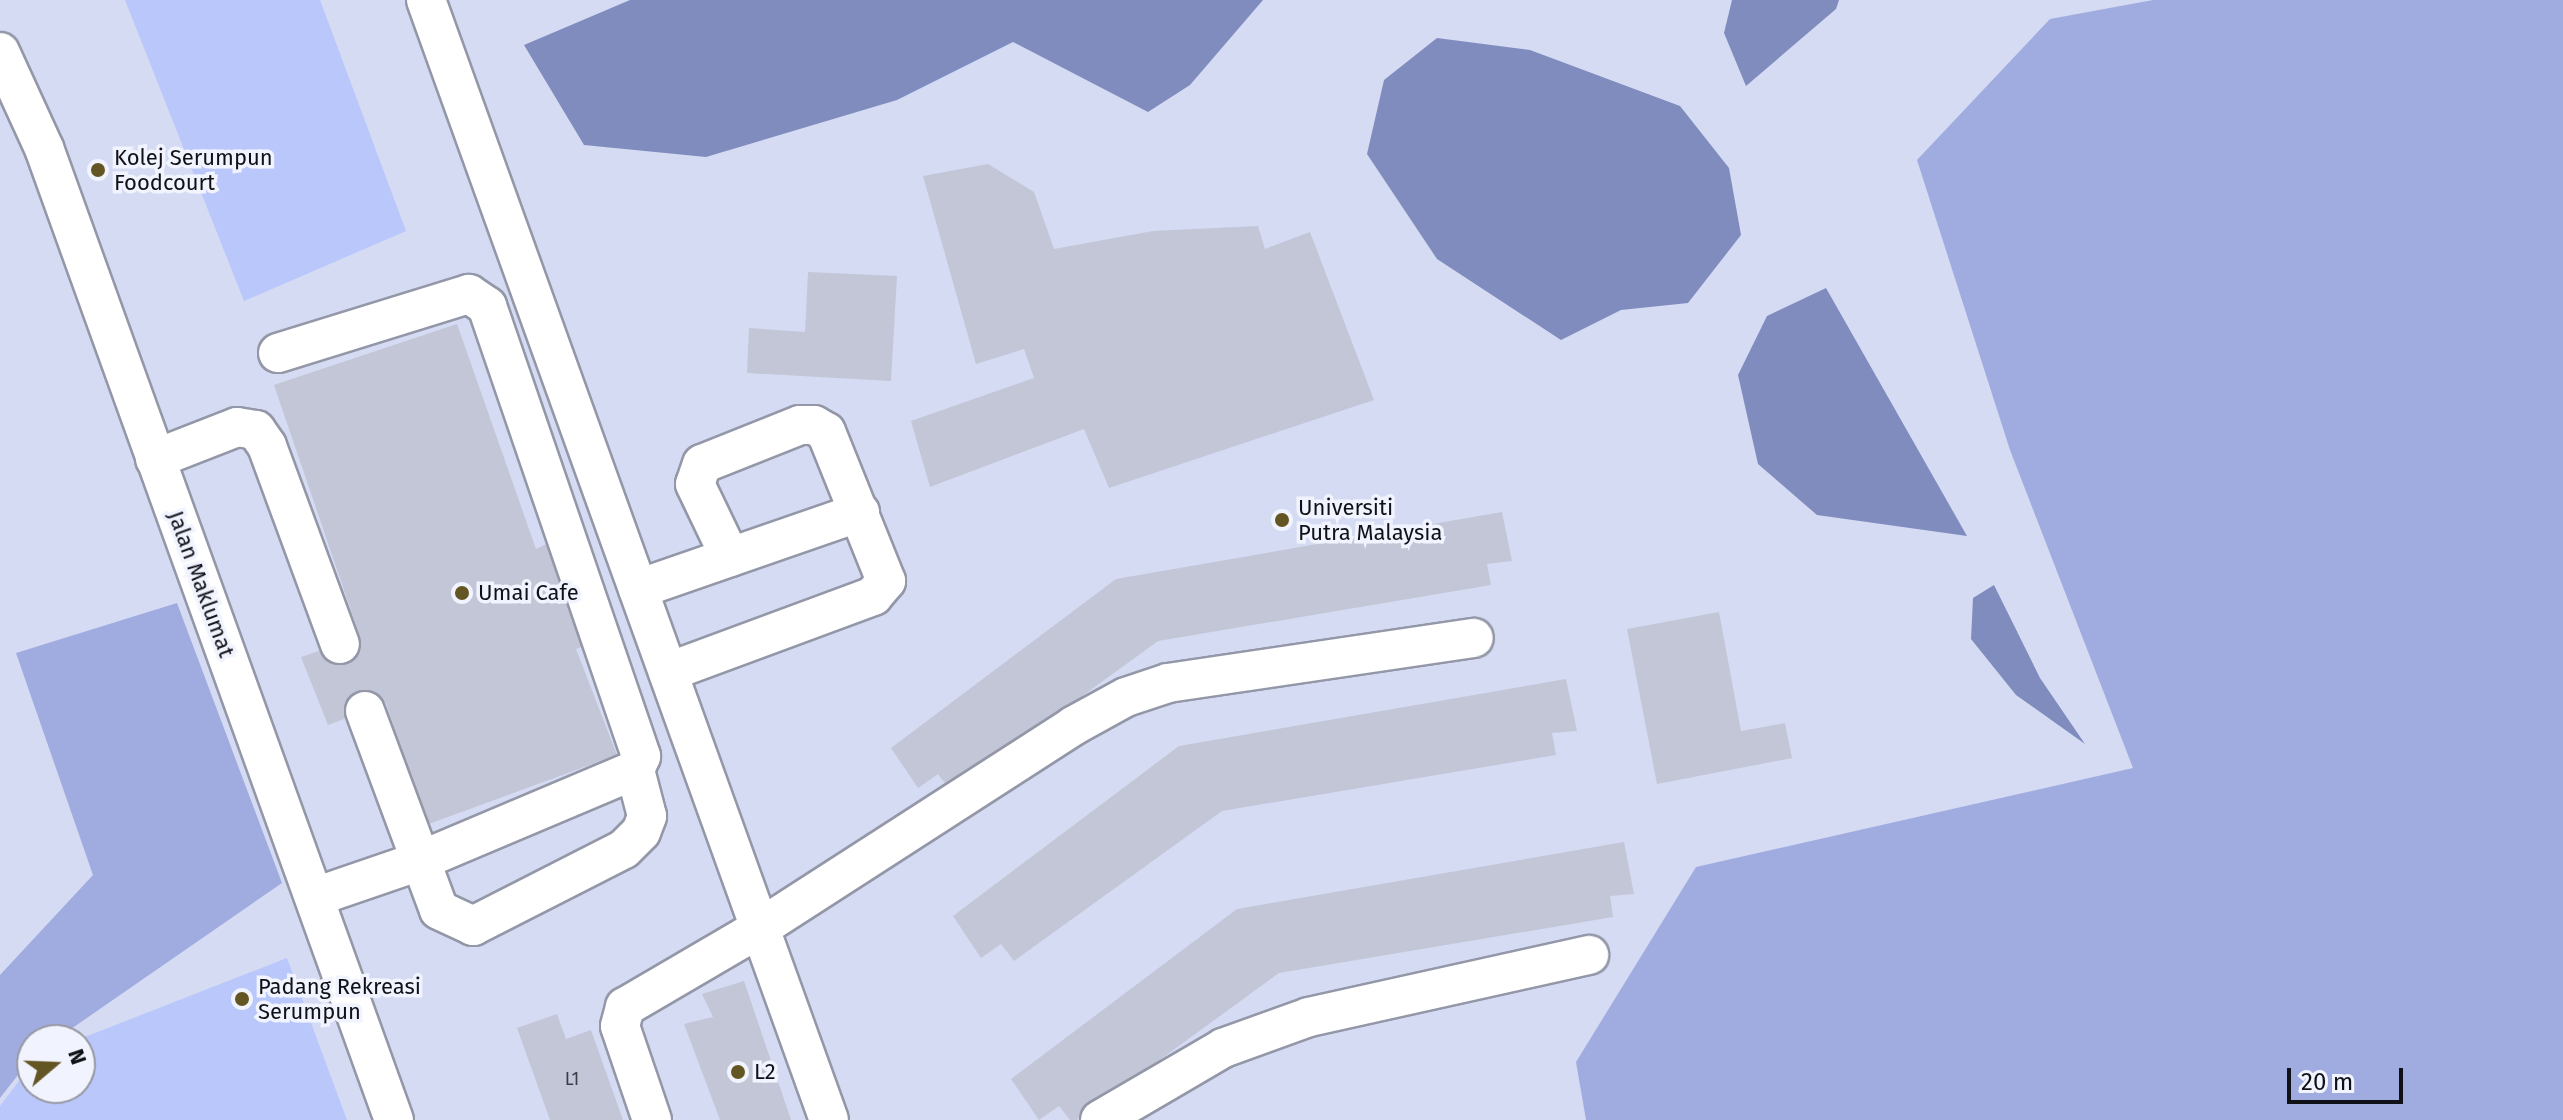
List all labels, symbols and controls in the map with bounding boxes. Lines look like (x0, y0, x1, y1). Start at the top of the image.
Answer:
place label: Kolej Serumpun Foodcourt (114, 144, 273, 196)
marker: Kolej Serumpun Foodcourt (89, 161, 107, 179)
place label: Universiti Putra Malaysia (1298, 494, 1442, 546)
street label: Jalan Maklumat (162, 507, 240, 661)
marker: Universiti Putra Malaysia (1273, 511, 1291, 529)
place label: Umai Cafe (478, 580, 579, 606)
marker: Umai Cafe (453, 584, 471, 602)
place label: Padang Rekreasi Serumpun (258, 973, 421, 1024)
marker: Padang Rekreasi Serumpun (233, 990, 251, 1008)
north arrow (16, 1024, 96, 1104)
text: N (62, 1045, 92, 1068)
scale bar (2291, 1052, 2407, 1102)
place label: L2 (754, 1059, 776, 1085)
marker: L2 (729, 1063, 747, 1081)
house number: L1 (565, 1068, 579, 1090)
text: 20 m (2301, 1068, 2353, 1096)

